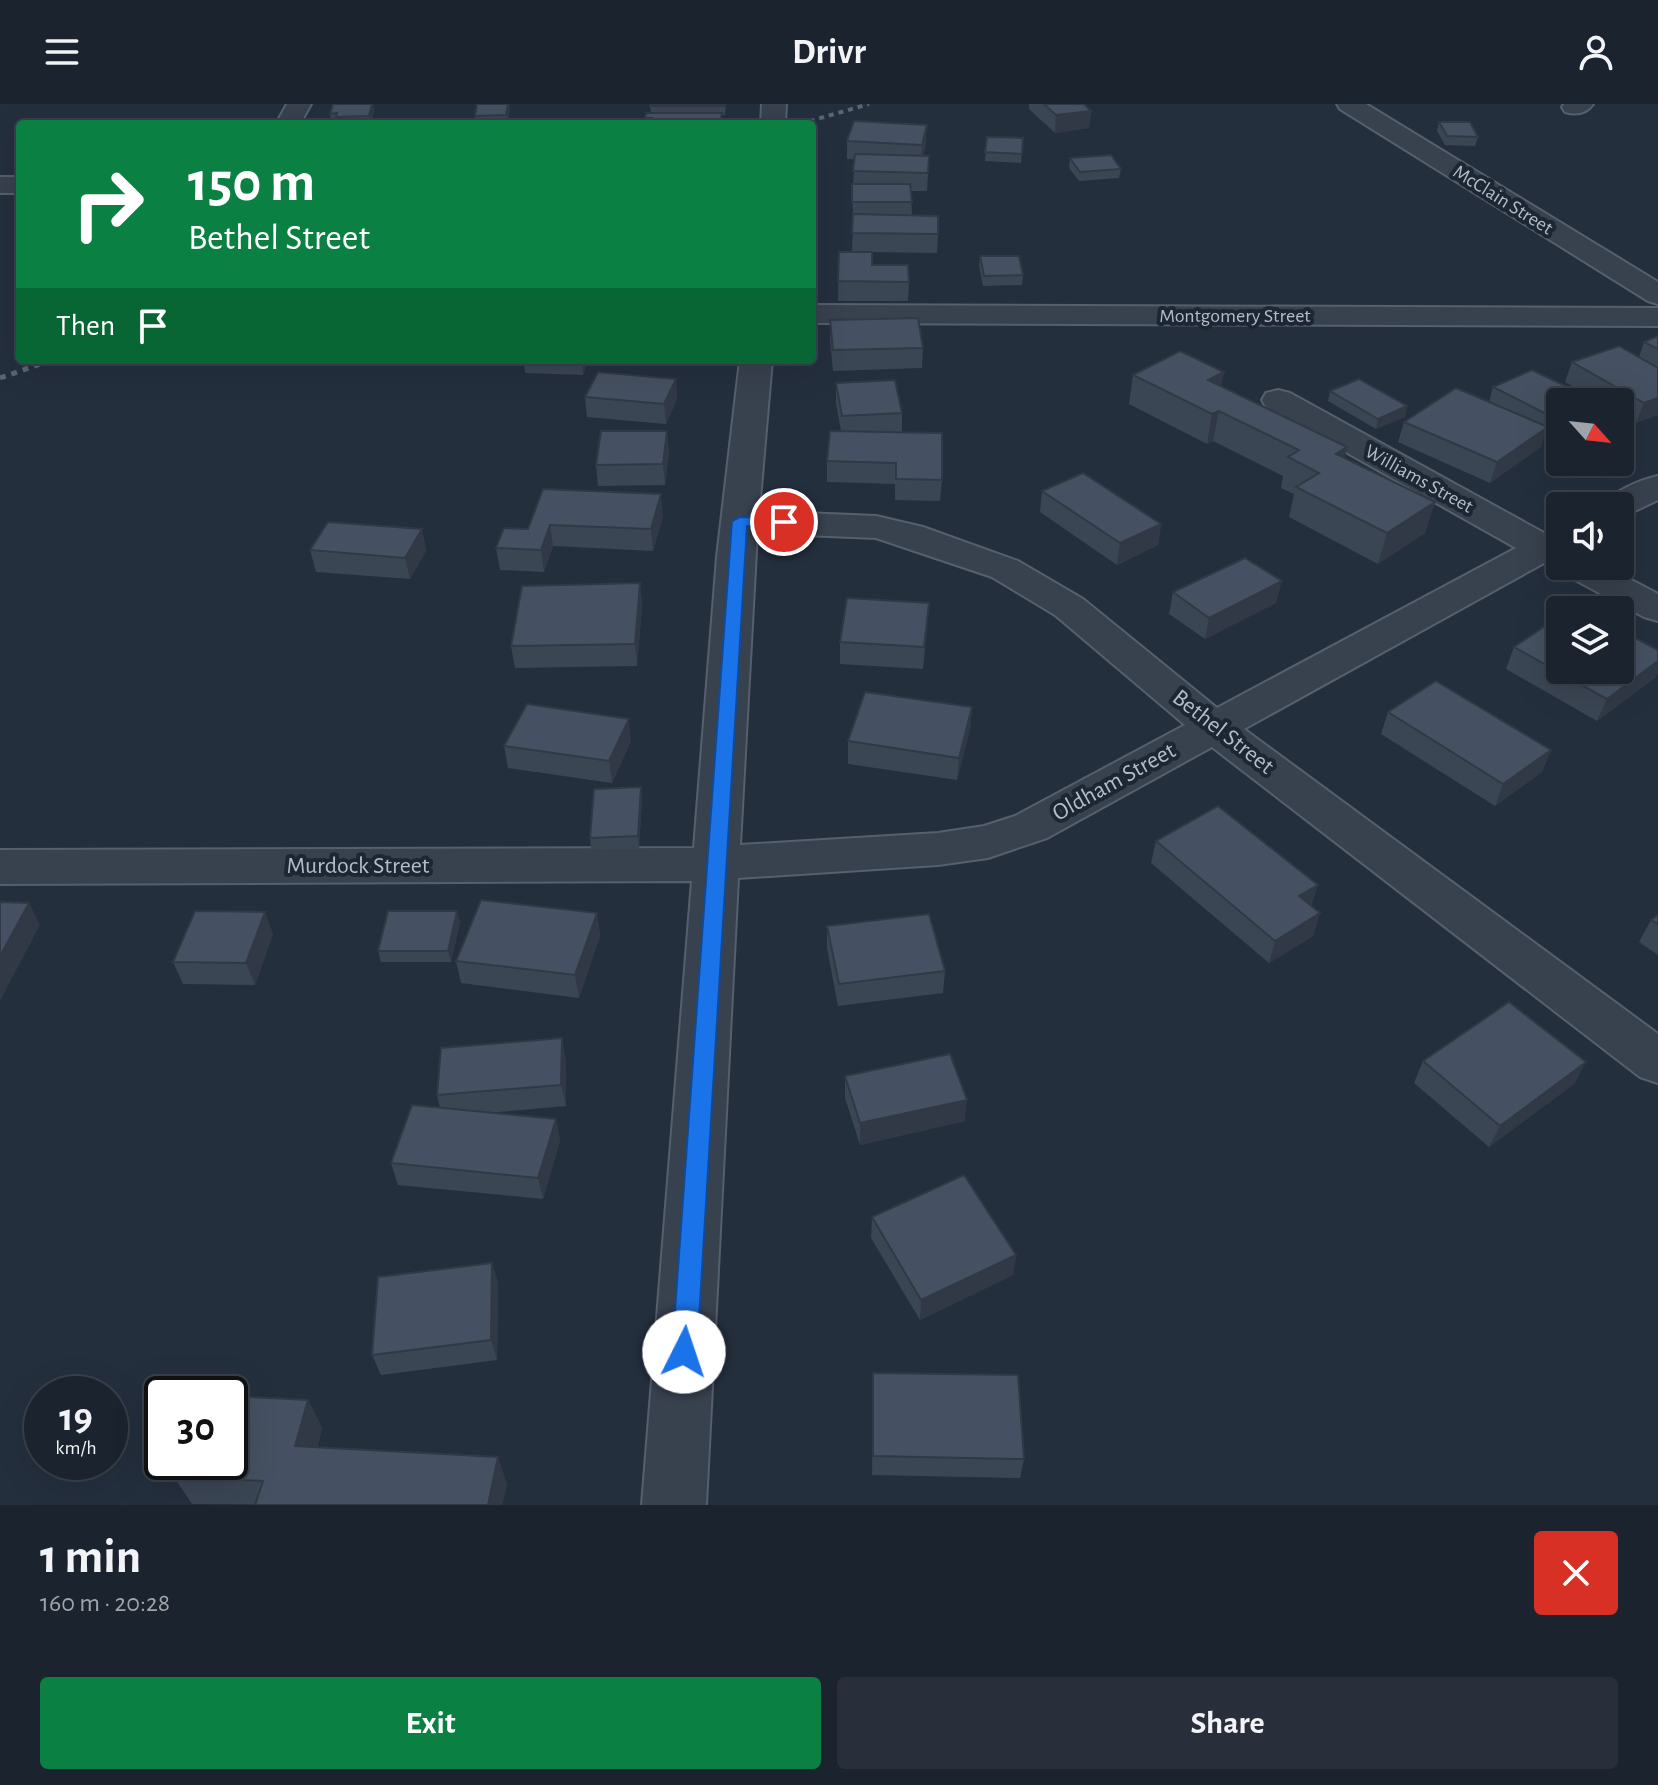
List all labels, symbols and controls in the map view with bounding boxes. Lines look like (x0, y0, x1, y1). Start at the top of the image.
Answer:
icon: menu (40, 30, 84, 74)
icon: person (1574, 30, 1618, 74)
text: Drivr (792, 34, 866, 70)
icon: right (56, 152, 160, 256)
text: 150 m (188, 155, 315, 211)
street label: McClain Street (1450, 162, 1557, 239)
text: Bethel Street (188, 220, 370, 256)
icon: arrive (131, 304, 175, 348)
street label: Montgomery Street (1159, 306, 1311, 326)
text: Then (56, 311, 115, 341)
north arrow (1546, 388, 1634, 476)
map controls (1546, 388, 1634, 684)
street label: Williams Street (1362, 441, 1477, 517)
pin (750, 488, 818, 556)
button: sound (1546, 492, 1634, 580)
icon: arrive (762, 500, 806, 544)
button: layers (1546, 596, 1634, 684)
street label: Bethel Street (1168, 685, 1278, 779)
street label: Oldham Street (1048, 738, 1180, 826)
street label: Murdock Street (286, 854, 430, 878)
position arrow (642, 1310, 726, 1394)
speed limit sign: 30 (144, 1376, 248, 1480)
text: 19 (59, 1398, 93, 1438)
text: km/h (55, 1438, 97, 1458)
button: close (1534, 1531, 1618, 1615)
text: 1 min (40, 1534, 141, 1582)
text: 160 m · 20:28 (40, 1590, 170, 1616)
button: Exit (40, 1677, 821, 1769)
button: Share (837, 1677, 1618, 1769)

